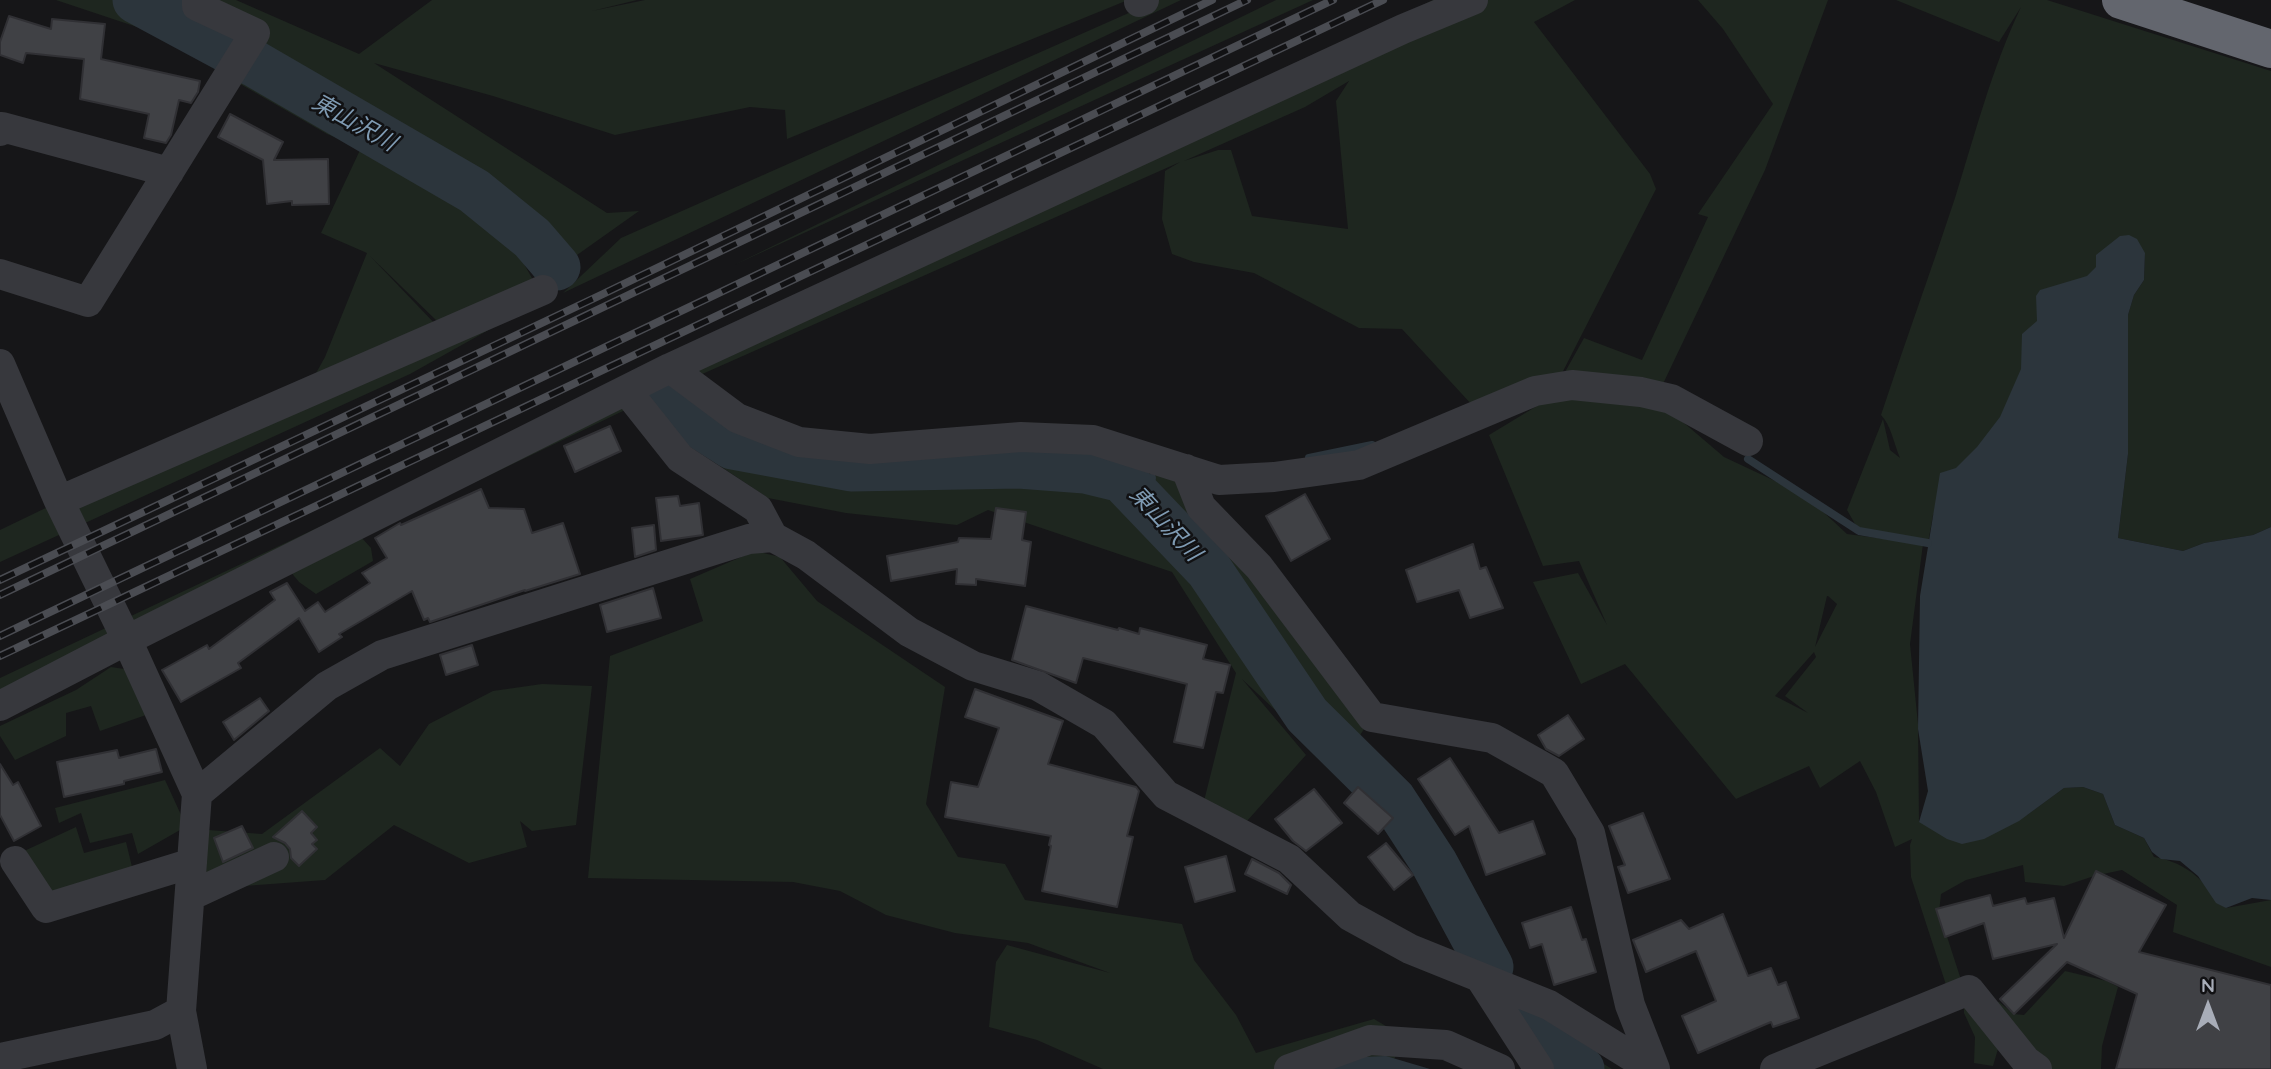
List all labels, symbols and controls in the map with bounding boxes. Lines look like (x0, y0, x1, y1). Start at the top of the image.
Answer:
water label: 東山沢川 (307, 89, 401, 157)
water label: 東山沢川 (1124, 481, 1206, 567)
north arrow (2173, 971, 2243, 1041)
text: N (2201, 973, 2215, 997)

